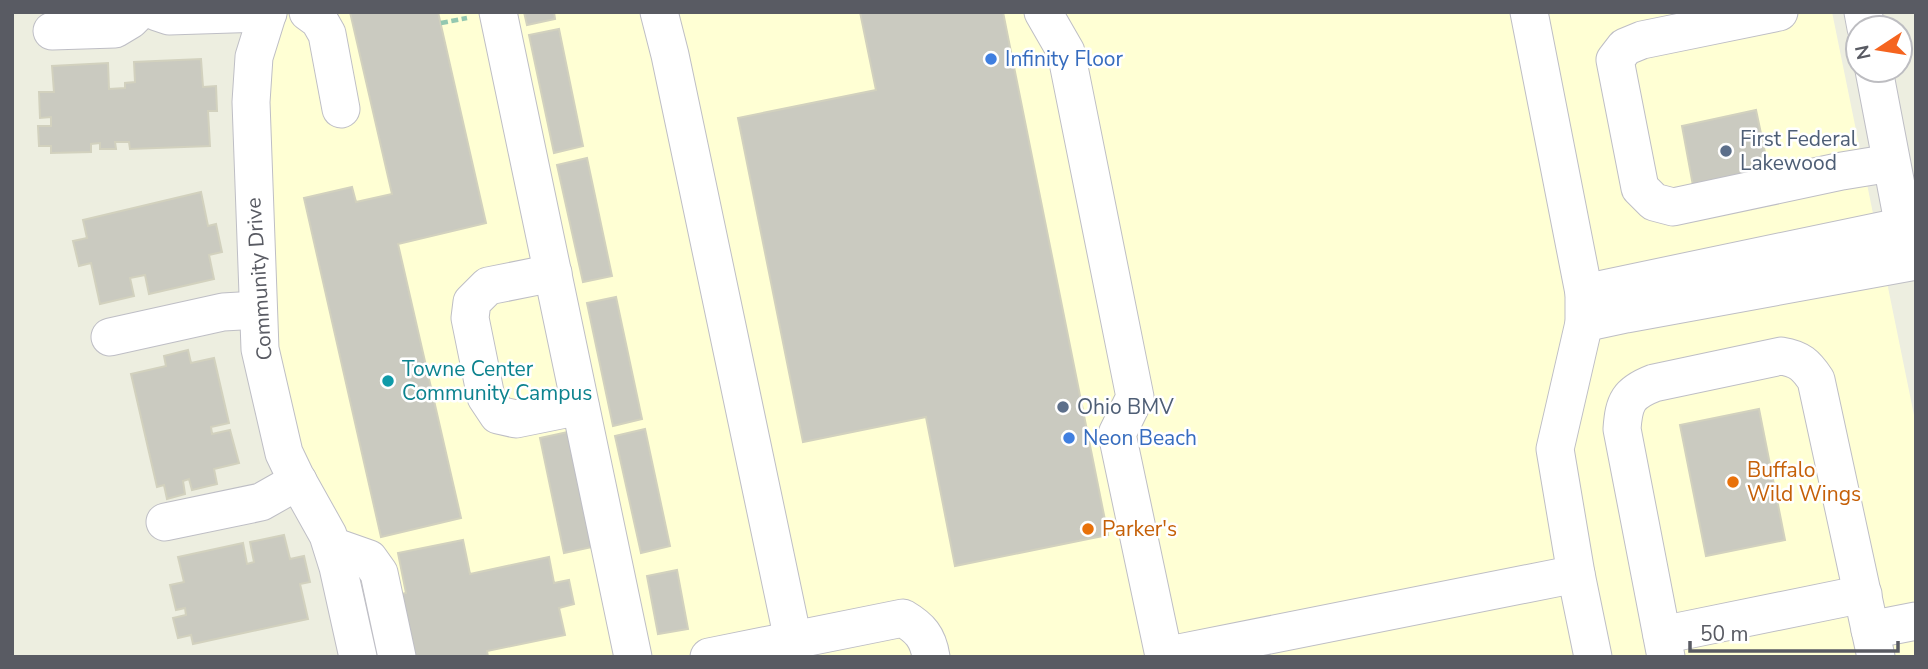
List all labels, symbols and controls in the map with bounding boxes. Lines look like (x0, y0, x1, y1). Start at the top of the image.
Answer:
north arrow (1844, 14, 1914, 84)
text: N (1849, 43, 1878, 62)
place label: Infinity Floor (1005, 45, 1123, 73)
marker: Infinity Floor (983, 51, 999, 67)
place label: First Federal Lakewood (1740, 125, 1858, 177)
marker: First Federal Lakewood (1718, 143, 1734, 159)
street label: Community Drive (239, 197, 279, 361)
place label: Towne Center Community Campus (402, 355, 592, 407)
marker: Towne Center Community Campus (380, 373, 396, 389)
place label: Ohio BMV (1077, 393, 1174, 421)
marker: Ohio BMV (1055, 399, 1071, 415)
place label: Neon Beach (1083, 424, 1197, 452)
marker: Neon Beach (1061, 430, 1077, 446)
place label: Buffalo Wild Wings (1747, 456, 1861, 508)
marker: Buffalo Wild Wings (1725, 474, 1741, 490)
place label: Parker's (1102, 515, 1177, 543)
marker: Parker's (1080, 521, 1096, 537)
scale bar (1690, 610, 1898, 654)
text: 50 m (1700, 620, 1749, 648)

